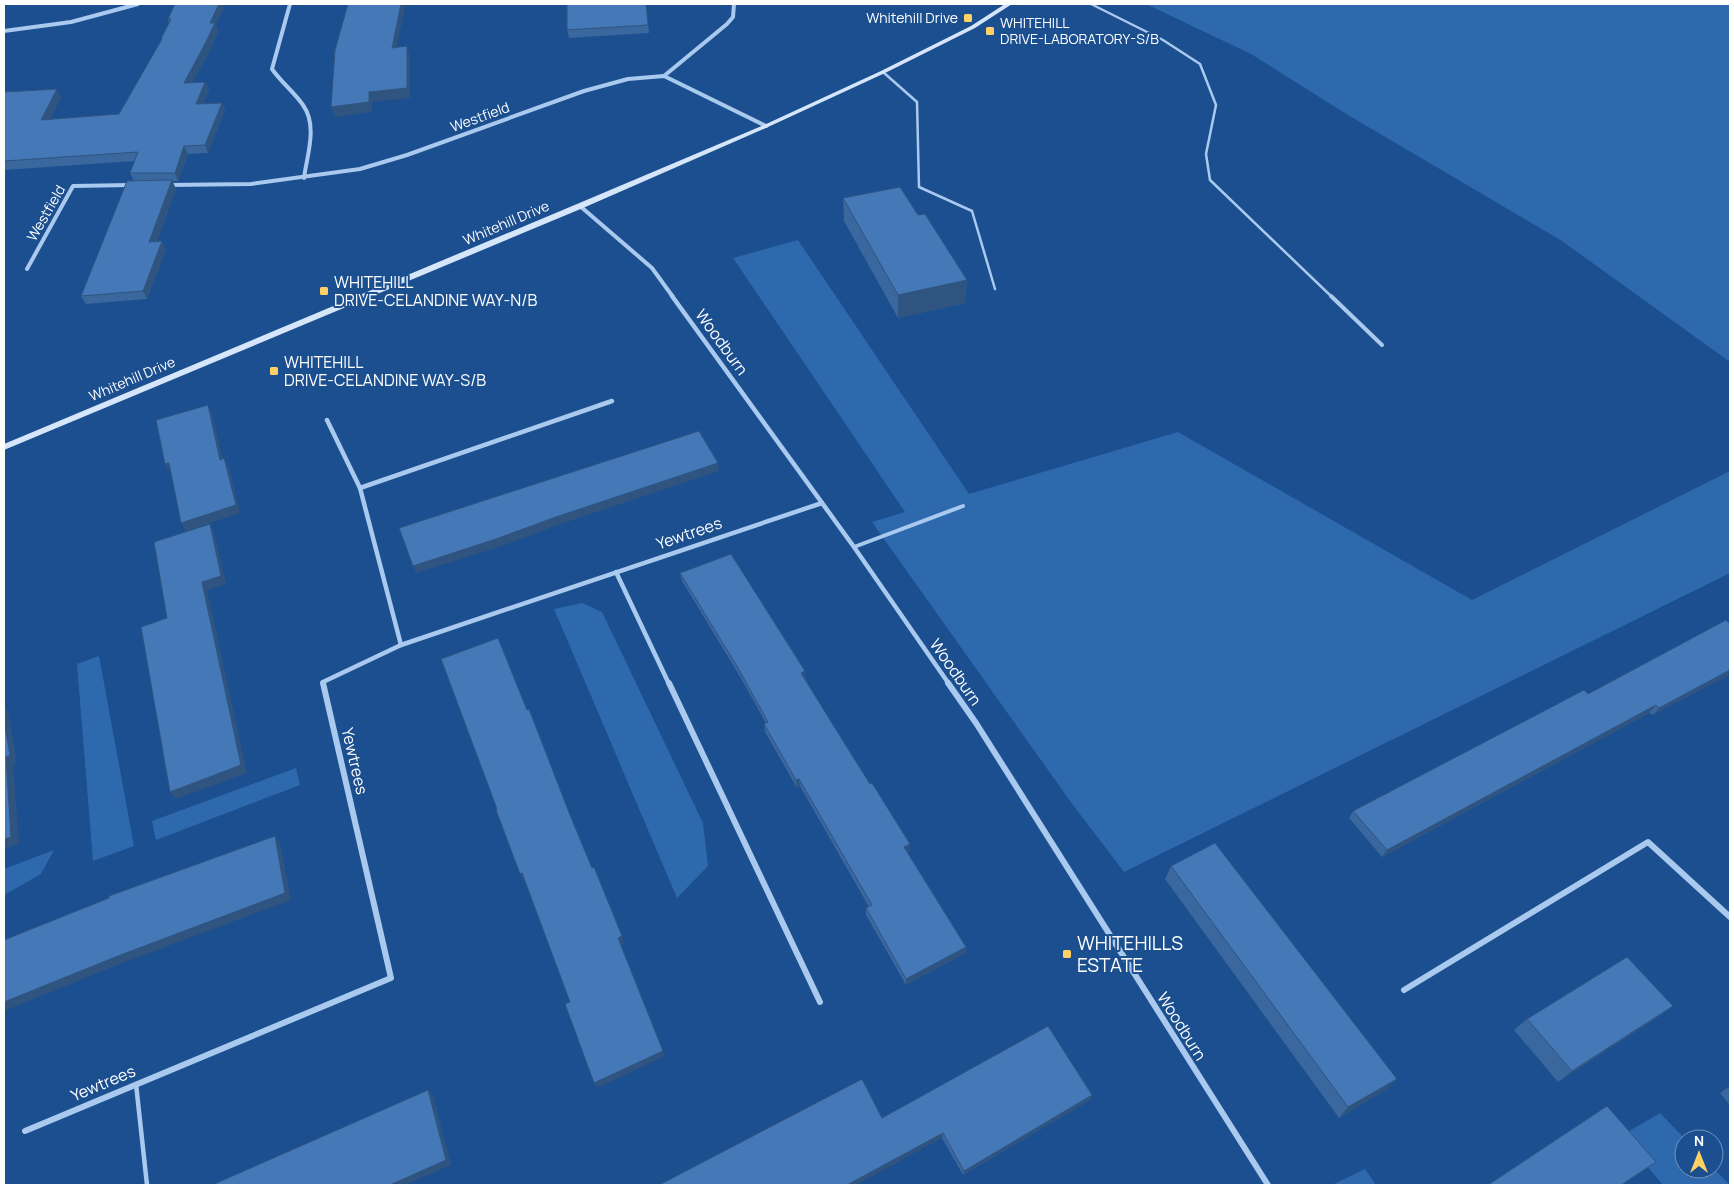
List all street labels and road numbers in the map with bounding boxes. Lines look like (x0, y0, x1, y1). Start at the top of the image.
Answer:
street label: Westfield (448, 97, 512, 136)
street label: Westfield (22, 181, 69, 244)
street label: Whitehill Drive (460, 196, 552, 249)
street label: Woodburn (691, 305, 753, 379)
street label: Whitehill Drive (86, 352, 178, 405)
street label: Yewtrees (653, 512, 725, 554)
street label: Woodburn (925, 634, 987, 710)
street label: Yewtrees (337, 725, 373, 797)
street label: Woodburn (1152, 988, 1212, 1064)
street label: Yewtrees (67, 1060, 139, 1106)

